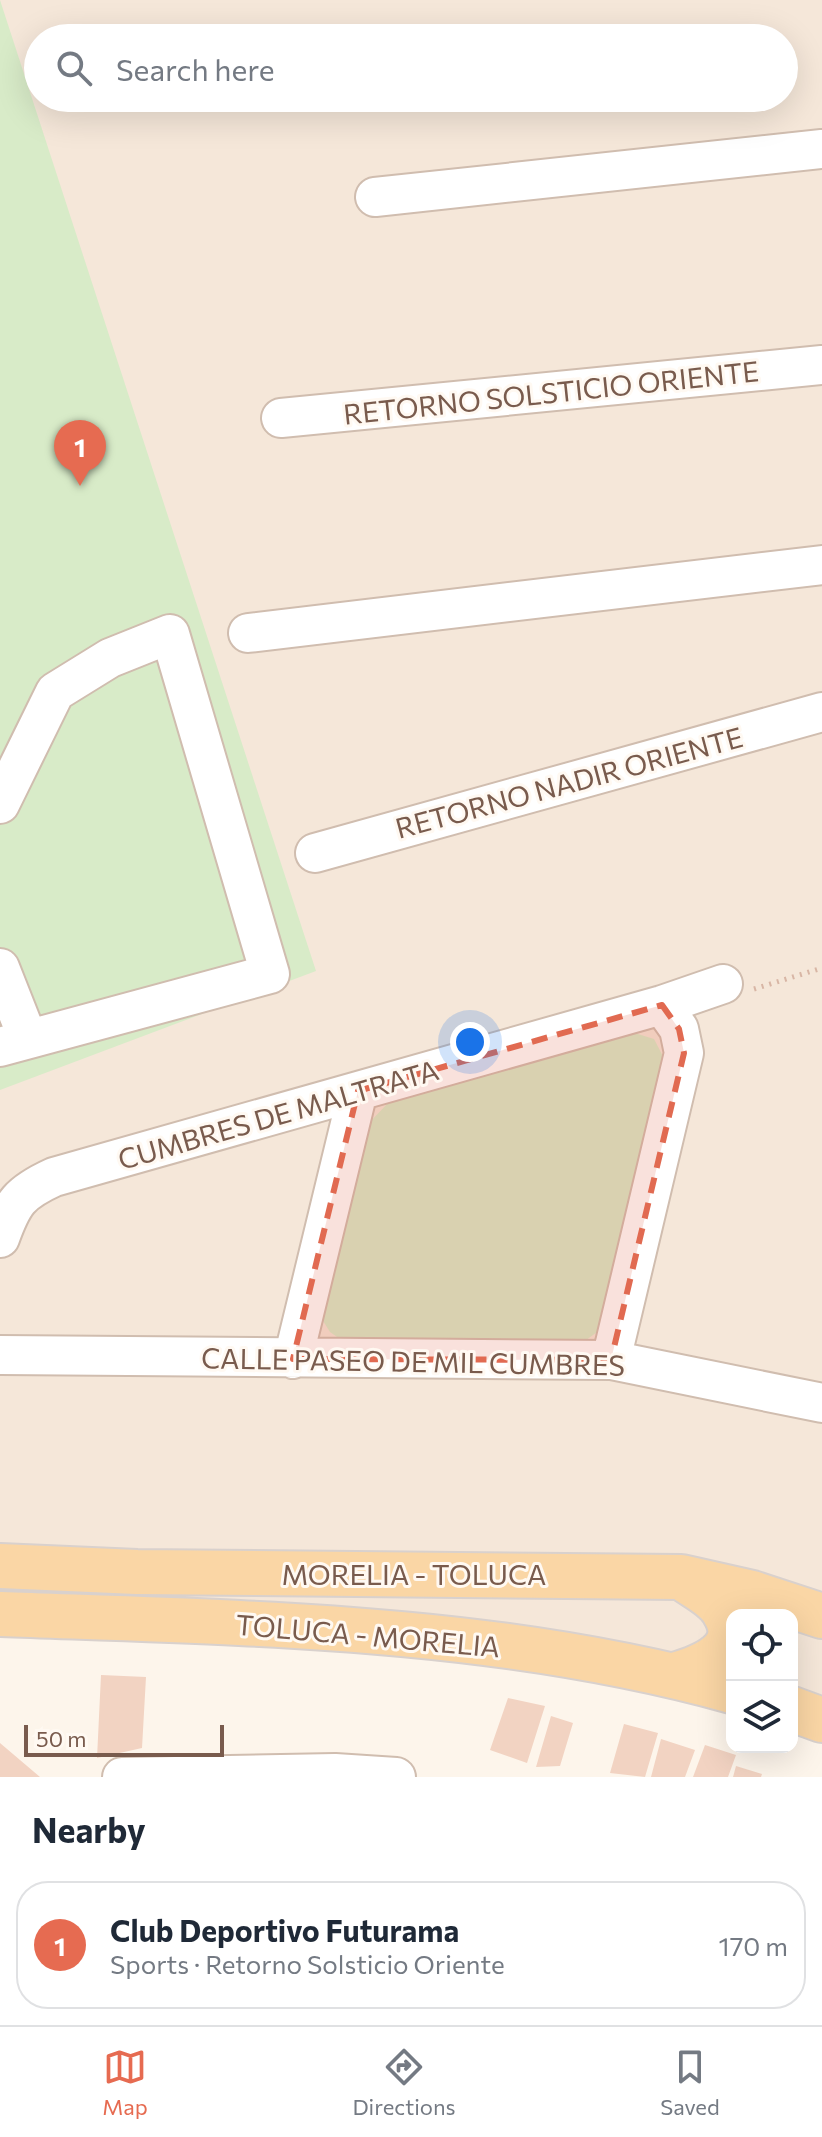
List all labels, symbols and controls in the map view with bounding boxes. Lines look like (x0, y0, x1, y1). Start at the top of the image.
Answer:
search box (24, 24, 798, 112)
icon: search (52, 46, 96, 90)
text: Search here (116, 50, 275, 87)
street label: RETORNO SOLSTICIO ORIENTE (342, 353, 760, 431)
pin: 1 (54, 420, 106, 486)
street label: RETORNO NADIR ORIENTE (392, 719, 746, 845)
your location (450, 1022, 490, 1062)
street label: CUMBRES DE MALTRATA (114, 1052, 442, 1176)
street label: CALLE PASEO DE MIL CUMBRES (201, 1340, 625, 1382)
street label: MORELIA - TOLUCA (282, 1557, 546, 1591)
street label: TOLUCA - MORELIA (235, 1607, 501, 1663)
map controls (726, 1609, 798, 1753)
button: locate (726, 1609, 798, 1681)
button: layers (726, 1681, 798, 1753)
scale bar (24, 1721, 224, 1757)
text: 50 m (36, 1725, 86, 1752)
text: Nearby (32, 1808, 146, 1850)
text: Club Deportivo Futurama (110, 1911, 459, 1948)
text: 1 (54, 1930, 66, 1961)
text: 170 m (719, 1930, 788, 1961)
text: Sports · Retorno Solsticio Oriente (110, 1948, 505, 1979)
tab: Map (102, 2045, 148, 2120)
tab: Directions (352, 2045, 456, 2120)
tab: Saved (660, 2045, 720, 2120)

